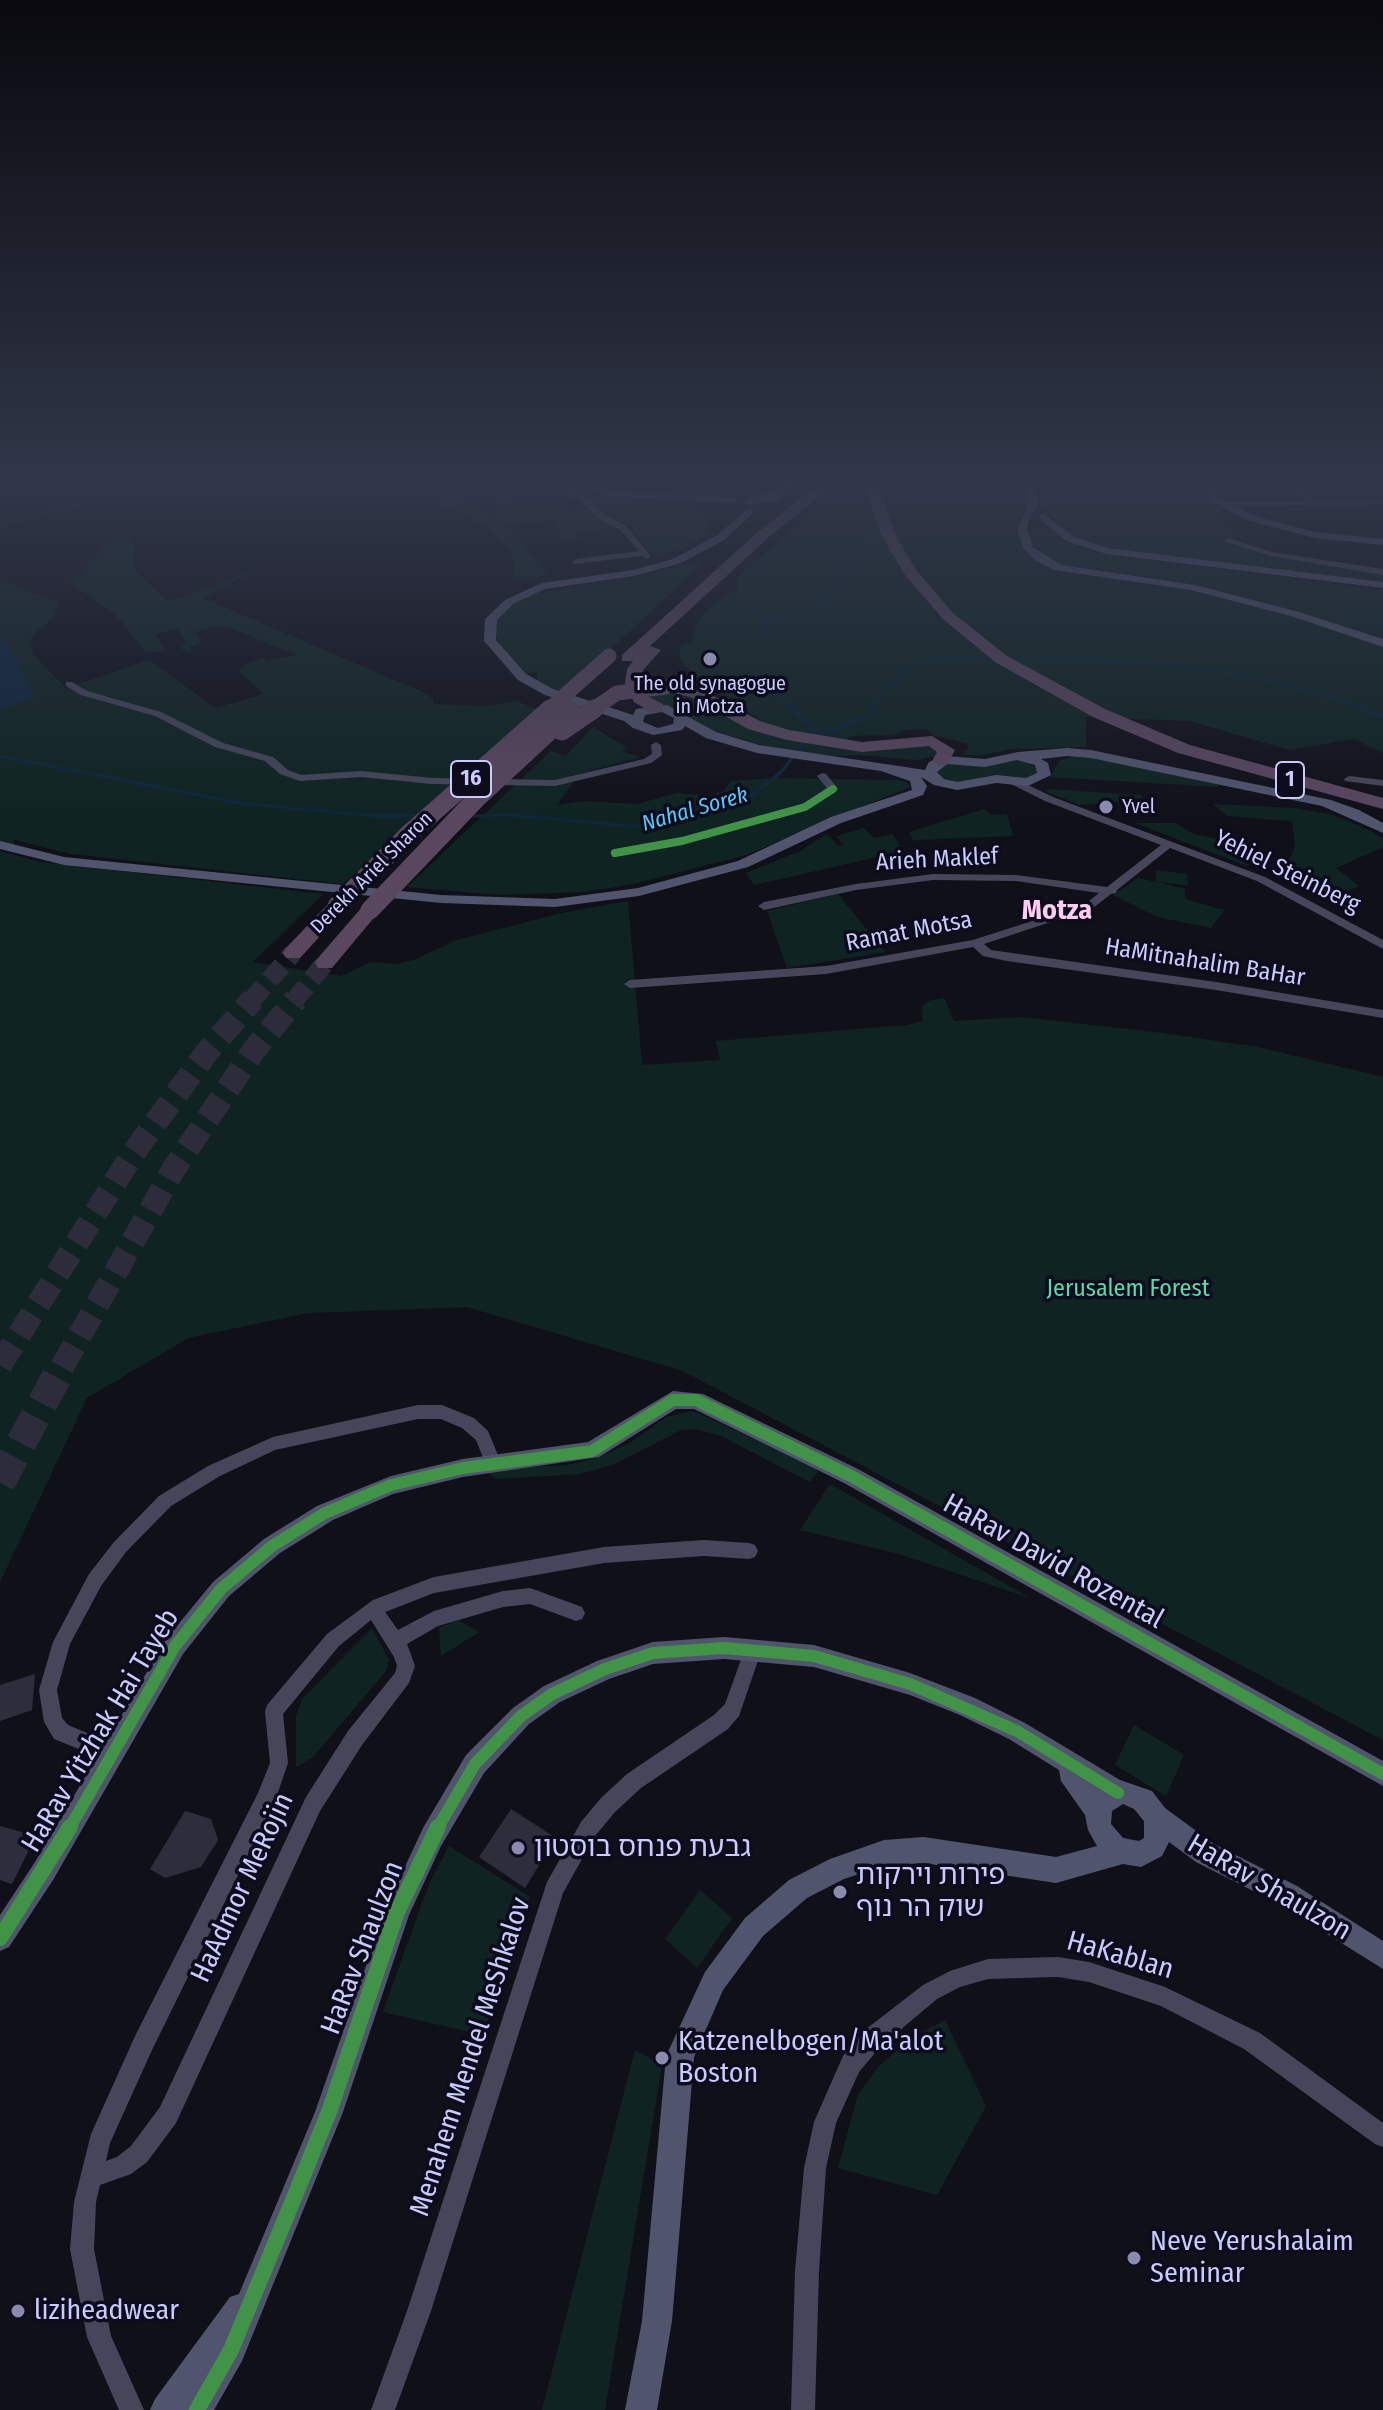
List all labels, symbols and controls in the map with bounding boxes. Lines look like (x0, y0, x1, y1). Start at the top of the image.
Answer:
marker: The old synagogue in Motza (701, 650, 719, 668)
place label: The old synagogue in Motza (634, 672, 786, 719)
road number: 16 (451, 761, 491, 797)
road number: 1 (1276, 762, 1304, 798)
water label: Nahal Sorek (639, 782, 751, 838)
place label: Yvel (1122, 795, 1155, 819)
marker: Yvel (1097, 798, 1115, 816)
street label: Derekh Ariel Sharon (306, 807, 438, 939)
street label: Yehiel Steinberg (1209, 824, 1365, 920)
street label: Arieh Maklef (875, 842, 999, 878)
district label: Motza (1022, 894, 1092, 928)
street label: Ramat Motsa (844, 906, 974, 958)
street label: HaMitnahalim BaHar (1103, 933, 1307, 993)
park label: Jerusalem Forest (1046, 1275, 1210, 1303)
street label: HaRav David Rozental (937, 1487, 1169, 1637)
street label: HaRav Yitzhak Hai Tayeb (15, 1603, 187, 1859)
street label: HaAdmor MeRojin (184, 1788, 302, 1988)
street label: HaRav Shaulzon (1181, 1828, 1357, 1948)
place label: גבעת פנחס בוסטון (534, 1831, 751, 1865)
marker: גבעת פנחס בוסטון (509, 1839, 527, 1857)
street label: HaRav Shaulzon (315, 1857, 411, 2039)
place label: פירות וירקות שוק הר נוף (856, 1859, 1005, 1925)
marker: פירות וירקות שוק הר נוף (831, 1883, 849, 1901)
street label: Menahem Mendel MeShkalov (404, 1893, 538, 2221)
street label: HaKablan (1063, 1925, 1177, 1987)
place label: Katzenelbogen/Ma'alot Boston (678, 2025, 943, 2091)
marker: Katzenelbogen/Ma'alot Boston (653, 2049, 671, 2067)
place label: Neve Yerushalaim Seminar (1150, 2225, 1354, 2291)
marker: Neve Yerushalaim Seminar (1125, 2249, 1143, 2267)
place label: liziheadwear (34, 2294, 179, 2328)
marker: liziheadwear (9, 2302, 27, 2320)

